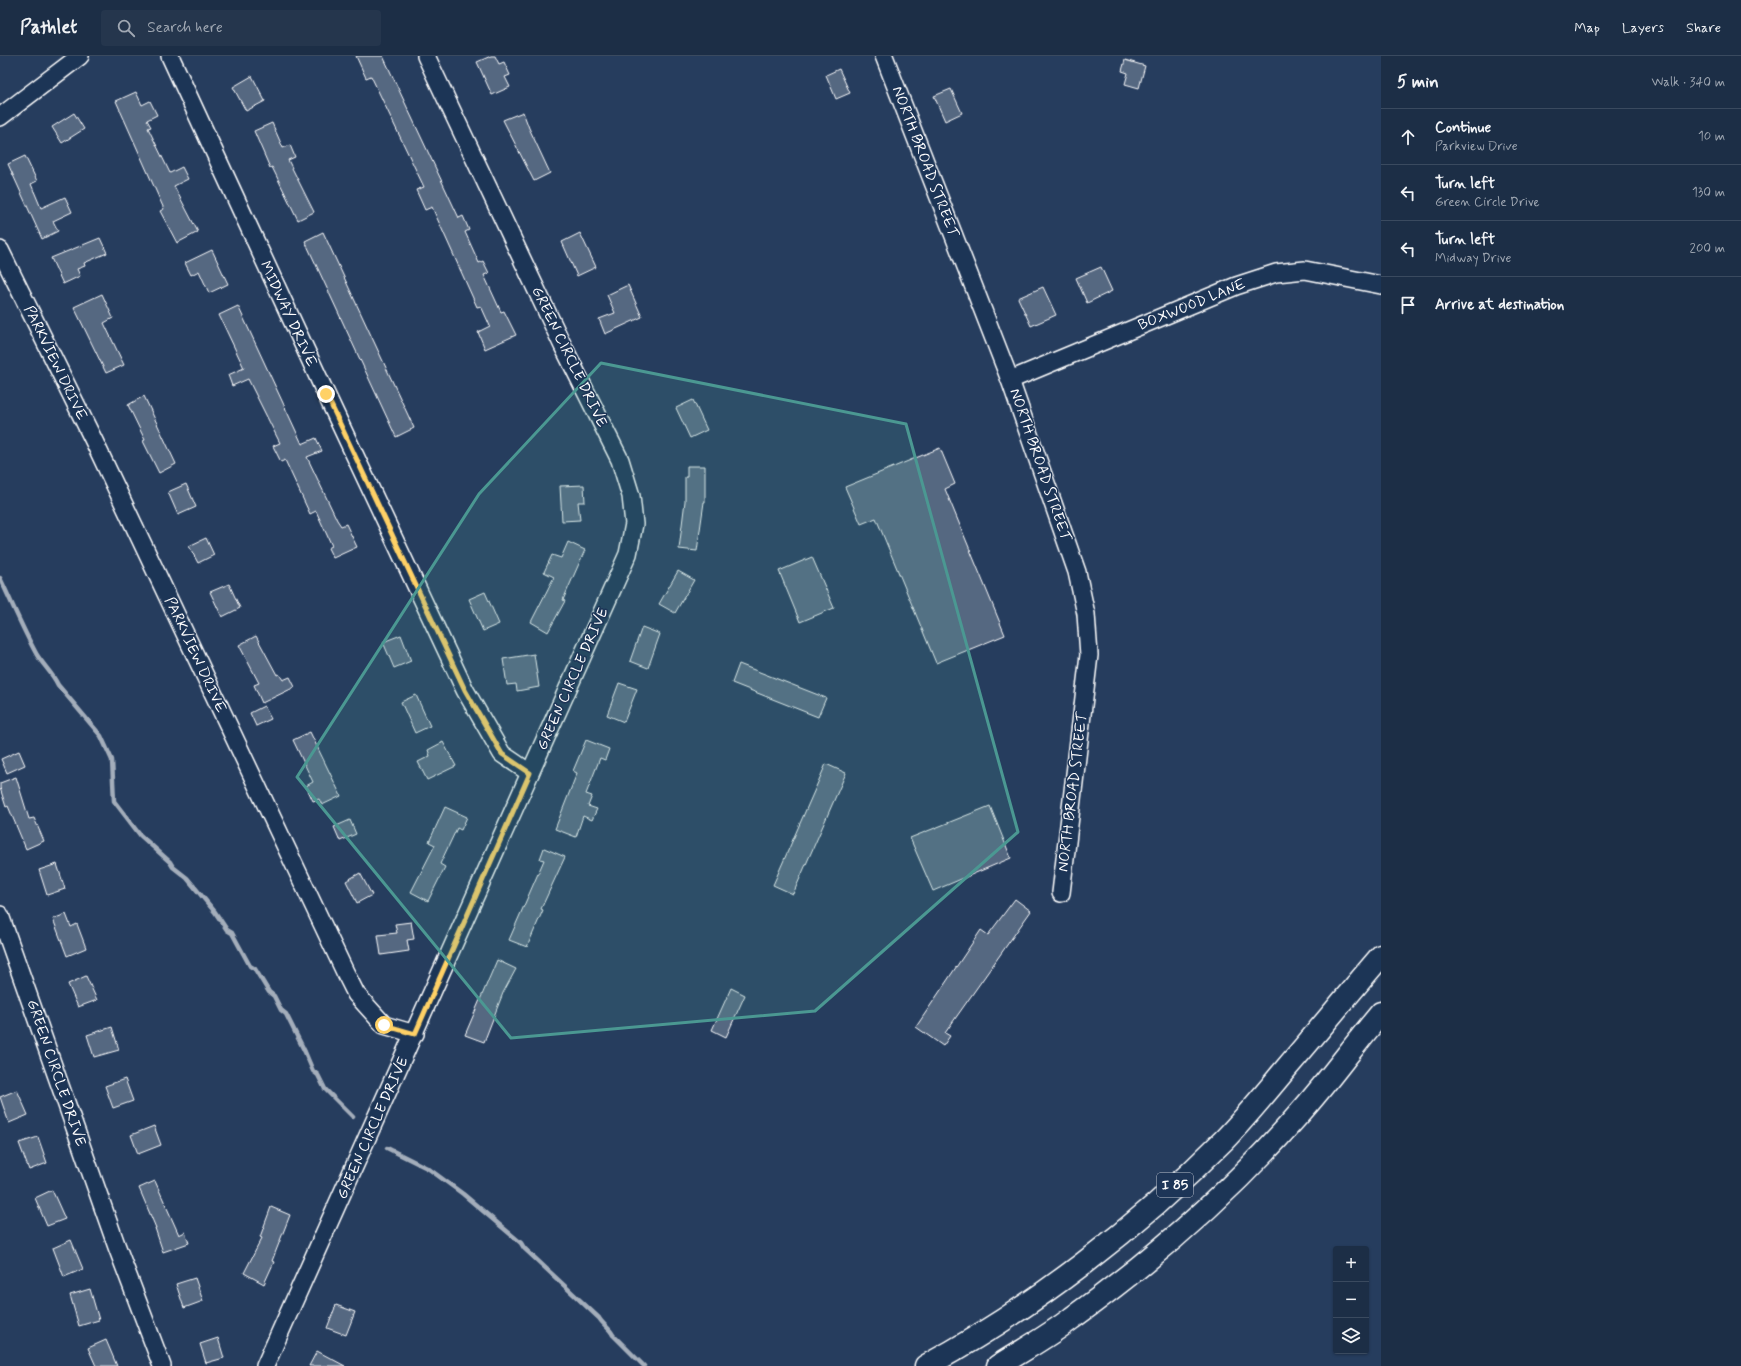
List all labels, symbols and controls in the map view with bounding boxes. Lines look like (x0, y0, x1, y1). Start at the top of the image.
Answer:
search box (101, 10, 381, 46)
text: Pathlet (20, 15, 77, 40)
icon: search (115, 17, 137, 39)
text: Search here (147, 18, 223, 38)
text: Map (1574, 19, 1600, 37)
text: Layers (1622, 19, 1664, 37)
text: Share (1686, 19, 1721, 37)
text: 5 min (1397, 71, 1439, 93)
text: Walk · 340 m (1651, 74, 1725, 91)
street label: NORTH BROAD STREET (887, 83, 963, 241)
text: Continue (1435, 118, 1491, 138)
icon: ahead (1397, 126, 1419, 148)
text: 10 m (1698, 128, 1725, 145)
text: Parkview Drive (1435, 138, 1518, 155)
text: Turn left (1435, 174, 1495, 194)
icon: left (1397, 182, 1419, 204)
text: 130 m (1692, 184, 1725, 201)
text: Green Circle Drive (1435, 194, 1540, 211)
text: Turn left (1435, 230, 1495, 250)
icon: left (1397, 238, 1419, 260)
text: 200 m (1690, 240, 1725, 257)
text: Midway Drive (1435, 250, 1511, 267)
street label: MIDWAY DRIVE (255, 258, 321, 370)
street label: BOXWOOD LANE (1135, 274, 1249, 336)
street label: GREEN CIRCLE DRIVE (526, 283, 612, 431)
icon: arrive (1397, 294, 1419, 316)
text: Arrive at destination (1435, 295, 1564, 315)
street label: PARKVIEW DRIVE (19, 302, 92, 424)
route end (317, 385, 335, 403)
street label: NORTH BROAD STREET (1004, 386, 1076, 545)
street label: PARKVIEW DRIVE (159, 594, 231, 716)
street label: GREEN CIRCLE DRIVE (533, 604, 614, 753)
street label: NORTH BROAD STREET (1053, 710, 1093, 873)
street label: GREEN CIRCLE DRIVE (21, 997, 91, 1149)
route start (375, 1016, 393, 1034)
street label: GREEN CIRCLE DRIVE (333, 1053, 414, 1202)
road number: I 85 (1157, 1173, 1193, 1197)
map controls (1333, 1246, 1369, 1354)
button: + (1333, 1246, 1369, 1282)
button: − (1333, 1282, 1369, 1318)
button: layers (1333, 1318, 1369, 1354)

